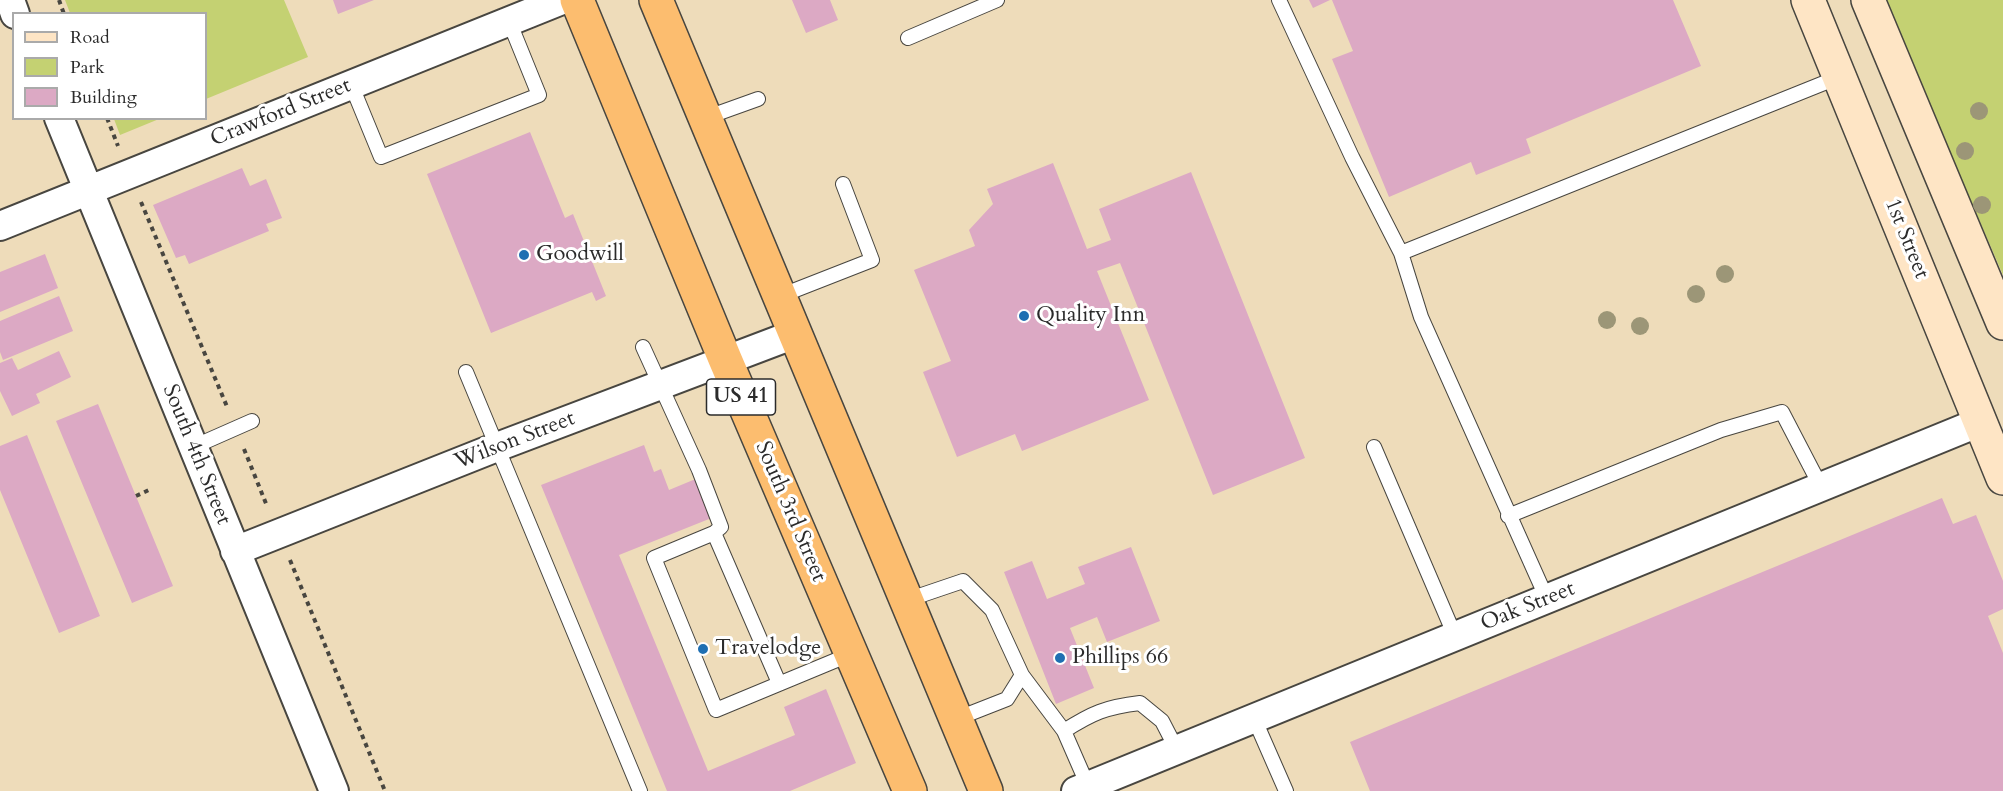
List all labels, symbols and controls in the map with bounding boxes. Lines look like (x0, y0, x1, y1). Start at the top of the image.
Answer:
legend (12, 12, 207, 120)
text: Road (70, 25, 110, 50)
text: Park (70, 55, 105, 80)
street label: Crawford Street (207, 73, 355, 153)
text: Building (70, 85, 137, 110)
street label: 1st Street (1878, 195, 1934, 283)
place label: Goodwill (536, 242, 624, 268)
marker: Goodwill (517, 248, 531, 262)
place label: Quality Inn (1036, 303, 1145, 329)
marker: Quality Inn (1017, 309, 1031, 323)
road number: US 41 (706, 379, 776, 415)
street label: South 4th Street (156, 381, 236, 529)
street label: Wilson Street (451, 406, 579, 476)
street label: South 3rd Street (749, 438, 831, 586)
street label: Oak Street (1477, 576, 1579, 638)
place label: Travelodge (715, 636, 821, 662)
marker: Travelodge (696, 642, 710, 656)
place label: Phillips 66 (1072, 645, 1168, 671)
marker: Phillips 66 (1053, 651, 1067, 665)

